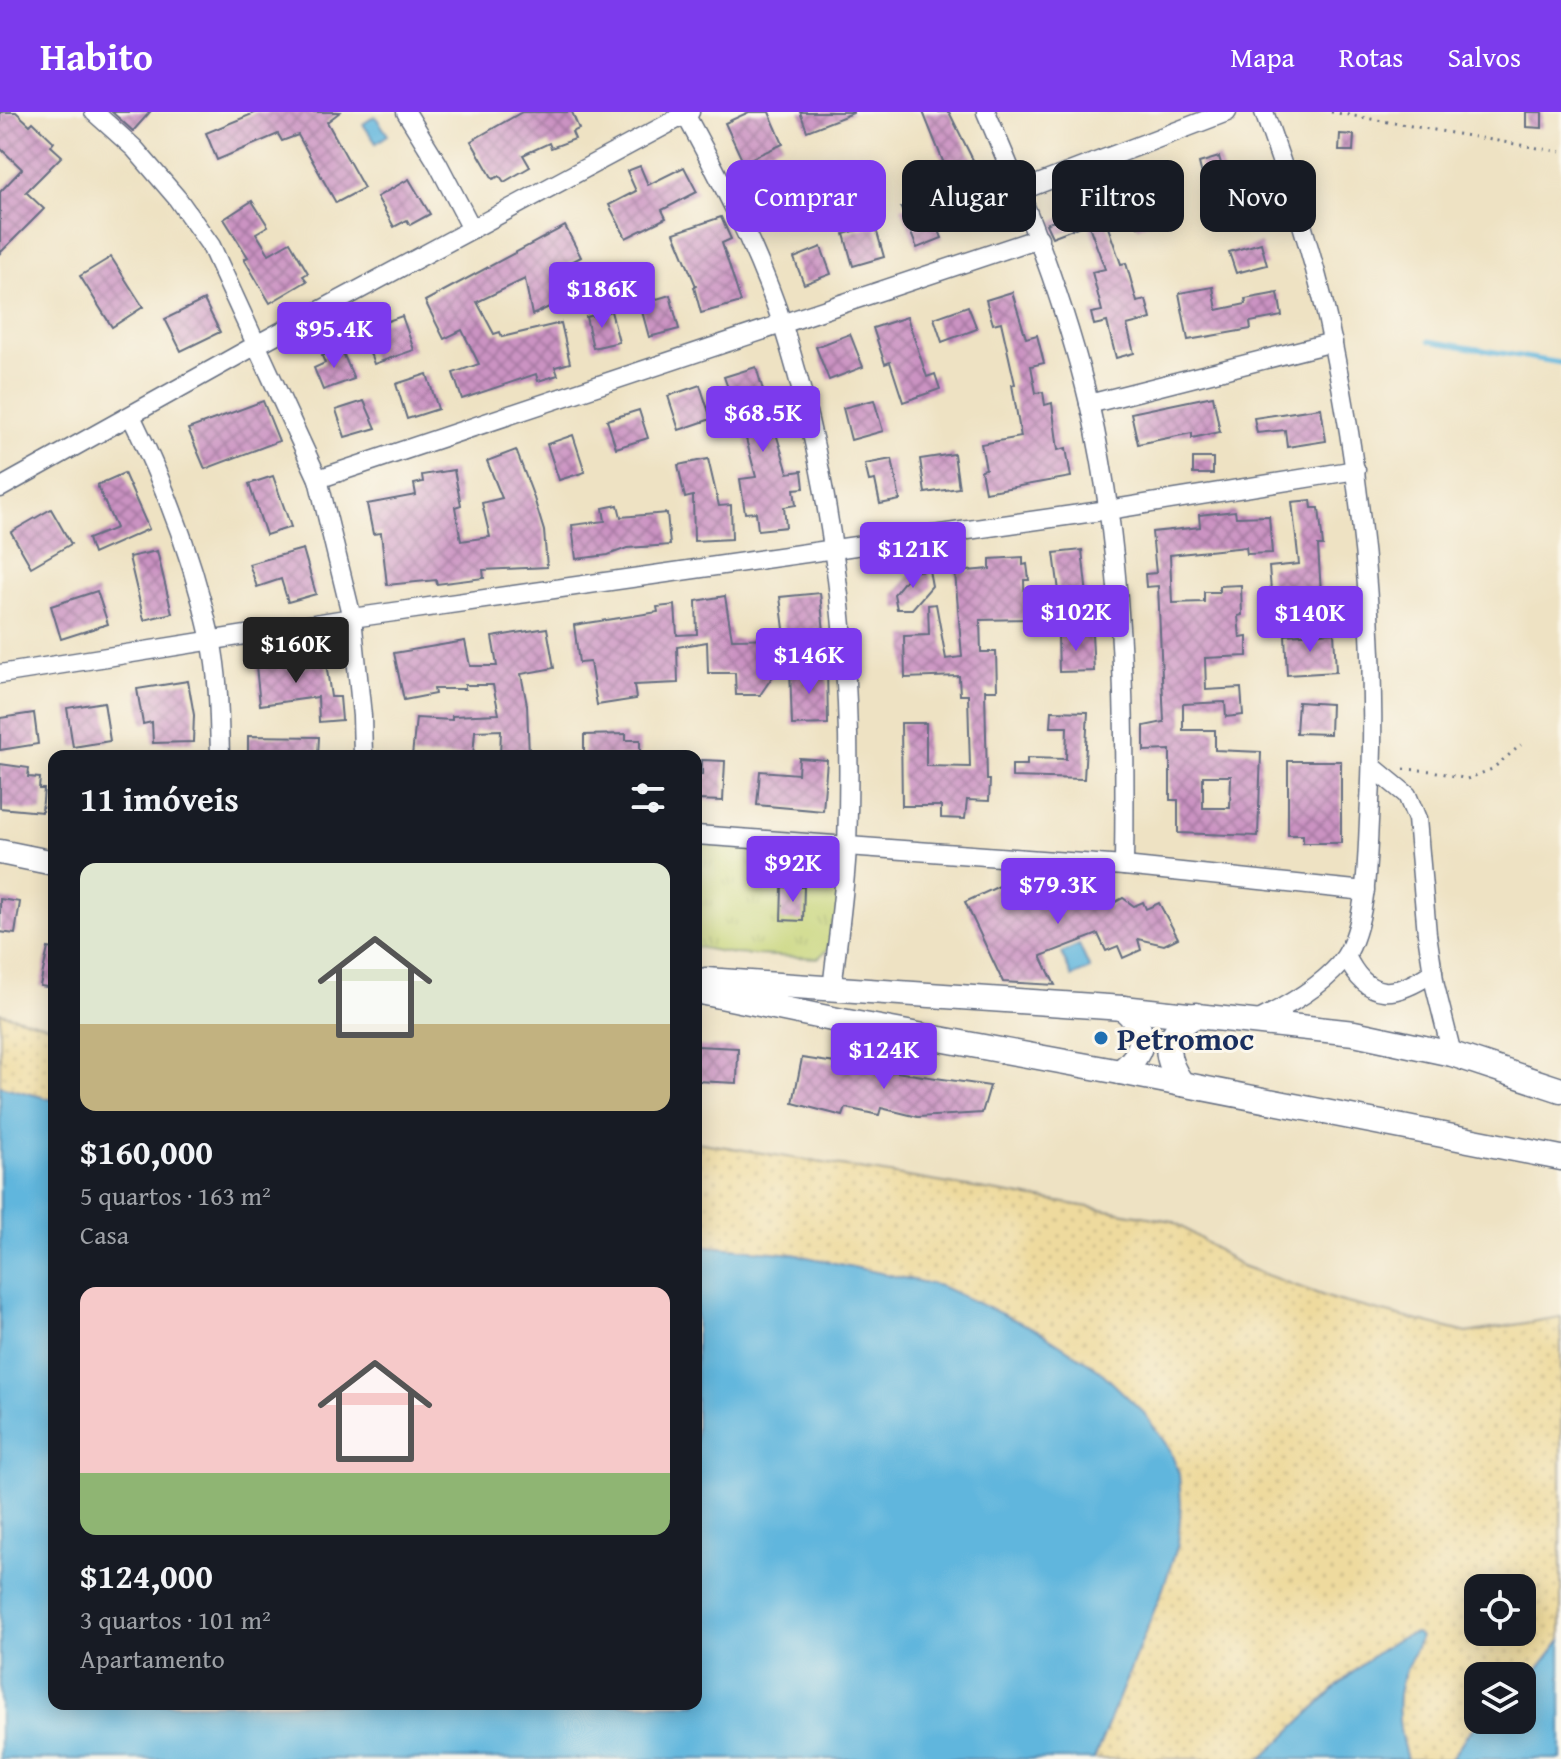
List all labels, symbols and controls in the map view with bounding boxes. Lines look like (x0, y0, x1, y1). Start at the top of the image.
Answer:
text: Habito (40, 28, 153, 84)
text: Mapa (1230, 36, 1295, 77)
text: Rotas (1339, 36, 1403, 77)
text: Salvos (1447, 36, 1521, 77)
chip: Comprar (726, 160, 886, 232)
chip: Alugar (902, 160, 1036, 232)
chip: Filtros (1052, 160, 1184, 232)
chip: Novo (1200, 160, 1316, 232)
pin: $186K (546, 262, 658, 330)
text: $186K (567, 268, 637, 307)
pin: $95.4K (269, 302, 399, 370)
text: $95.4K (295, 308, 373, 347)
pin: $68.5K (698, 386, 828, 454)
text: $68.5K (724, 392, 802, 431)
pin: $121K (857, 522, 969, 590)
text: $121K (878, 528, 948, 567)
pin: $102K (1020, 585, 1132, 653)
pin: $140K (1254, 586, 1366, 654)
text: $102K (1041, 591, 1111, 630)
text: $140K (1275, 592, 1345, 631)
pin: $160K (240, 617, 352, 685)
text: $160K (261, 623, 331, 662)
pin: $146K (753, 628, 865, 696)
text: $146K (774, 634, 844, 673)
text: 11 imóveis (80, 774, 239, 823)
icon: filters (626, 776, 670, 820)
pin: $92K (746, 836, 840, 904)
text: $92K (765, 842, 821, 881)
pin: $79.3K (993, 858, 1123, 926)
text: $79.3K (1019, 864, 1097, 903)
icon: home (303, 915, 447, 1059)
place label: Petromoc (1117, 1015, 1254, 1062)
pin: $124K (828, 1023, 940, 1091)
text: $124K (849, 1029, 919, 1068)
marker: Petromoc (1092, 1029, 1110, 1047)
text: $160,000 (80, 1127, 213, 1176)
text: 5 quartos · 163 m² (80, 1176, 271, 1215)
text: Casa (80, 1215, 129, 1254)
icon: home (303, 1339, 447, 1483)
text: $124,000 (80, 1551, 213, 1600)
map controls (1464, 1574, 1536, 1734)
button: locate (1464, 1574, 1536, 1646)
text: 3 quartos · 101 m² (80, 1600, 271, 1639)
text: Apartamento (80, 1639, 225, 1678)
button: layers (1464, 1662, 1536, 1734)

